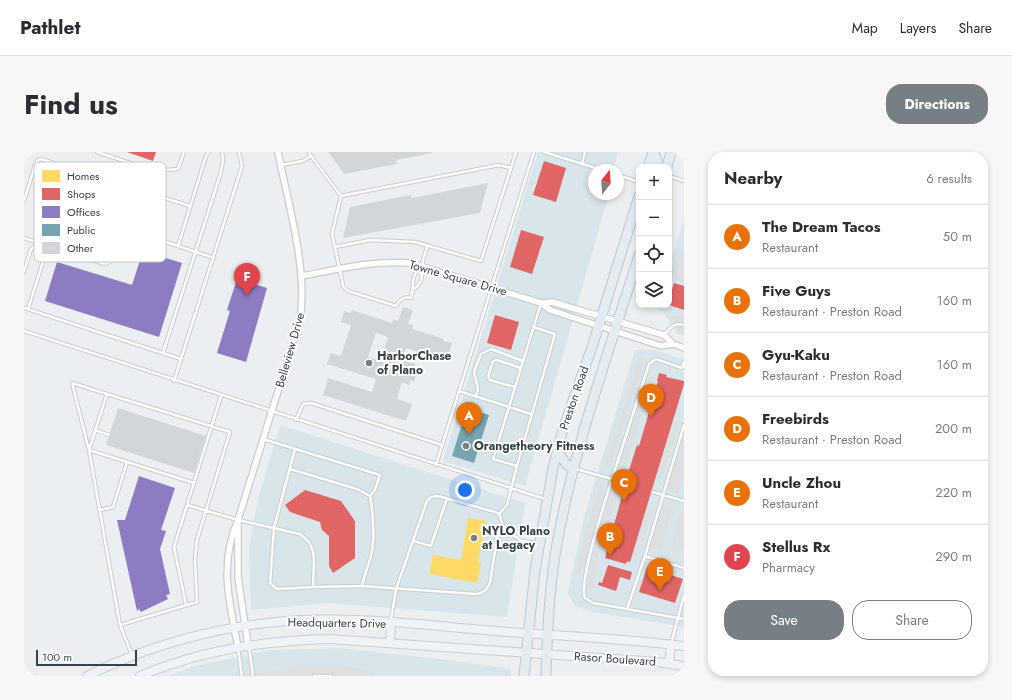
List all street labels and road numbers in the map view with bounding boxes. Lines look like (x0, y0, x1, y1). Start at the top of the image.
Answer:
street label: Towne Square Drive (407, 255, 509, 301)
street label: Belleview Drive (271, 310, 309, 390)
street label: Preston Road (555, 364, 593, 432)
street label: Headquarters Drive (287, 613, 387, 633)
street label: Rasor Boulevard (574, 647, 656, 671)

